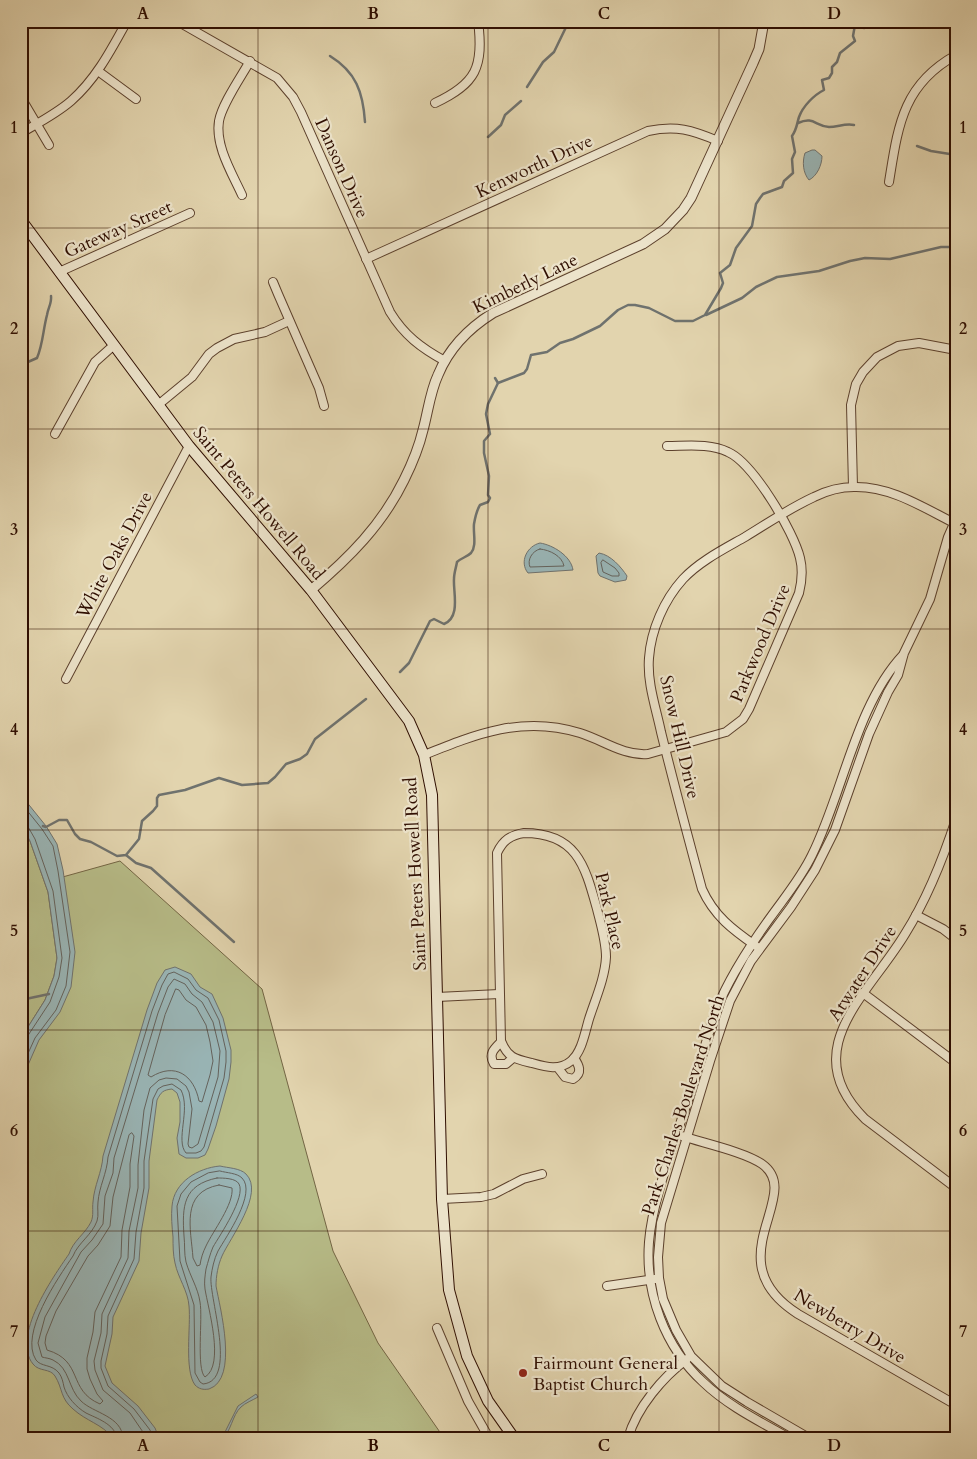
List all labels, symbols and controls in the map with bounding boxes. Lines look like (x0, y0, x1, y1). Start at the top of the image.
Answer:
text: A (137, 3, 149, 25)
text: B (367, 3, 379, 25)
text: C (598, 3, 610, 25)
text: D (827, 3, 841, 25)
street label: Danson Drive (308, 114, 375, 222)
text: 1 (10, 117, 18, 139)
text: 1 (959, 117, 967, 139)
street label: Kenworth Drive (472, 128, 597, 205)
street label: Gateway Street (60, 194, 176, 264)
street label: Kimberly Lane (468, 247, 582, 320)
text: 2 (10, 318, 18, 340)
text: 2 (959, 318, 967, 340)
street label: Saint Peters Howell Road (187, 421, 331, 586)
street label: White Oaks Drive (70, 487, 159, 624)
text: 3 (10, 519, 18, 541)
text: 3 (959, 519, 967, 541)
street label: Parkwood Drive (724, 580, 797, 706)
street label: Snow Hill Drive (653, 673, 706, 801)
text: 4 (10, 719, 18, 741)
text: 4 (959, 719, 967, 741)
street label: Saint Peters Howell Road (398, 776, 433, 971)
street label: Park Place (588, 870, 631, 952)
text: 5 (10, 920, 18, 942)
text: 5 (959, 920, 967, 942)
street label: Atwater Drive (822, 921, 903, 1026)
street label: Park Charles Boulevard North (636, 991, 731, 1219)
text: 6 (10, 1120, 18, 1142)
text: 6 (959, 1120, 967, 1142)
street label: Newberry Drive (789, 1283, 911, 1370)
text: 7 (10, 1321, 18, 1343)
text: 7 (959, 1321, 967, 1343)
place label: Fairmount General Baptist Church (533, 1351, 678, 1397)
marker: Fairmount General Baptist Church (517, 1367, 529, 1379)
text: A (137, 1435, 149, 1457)
text: B (367, 1435, 379, 1457)
text: C (598, 1435, 610, 1457)
text: D (827, 1435, 841, 1457)

